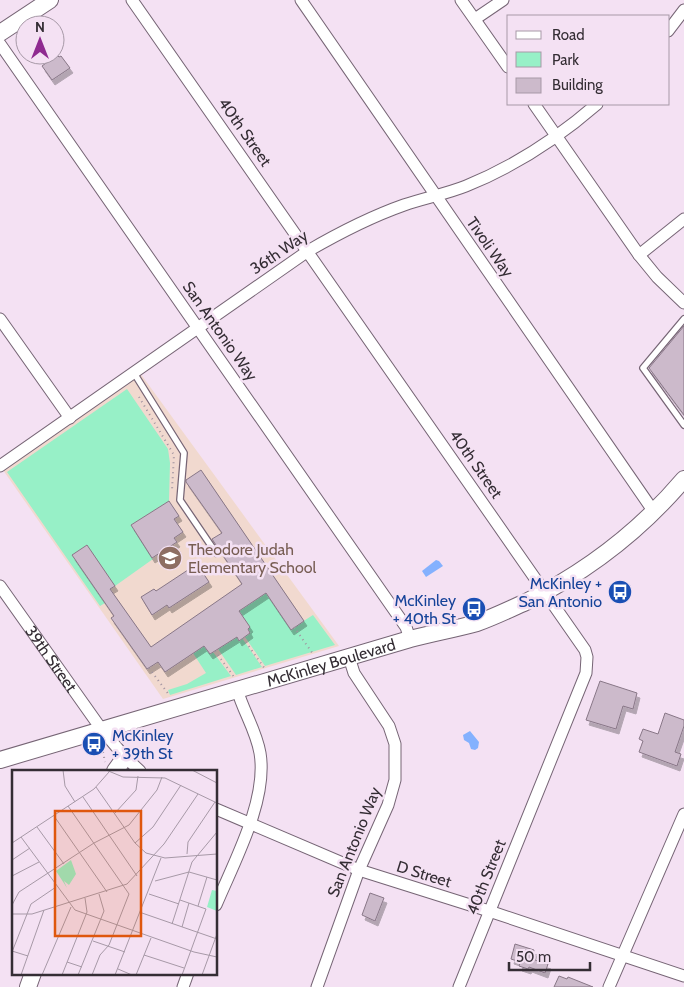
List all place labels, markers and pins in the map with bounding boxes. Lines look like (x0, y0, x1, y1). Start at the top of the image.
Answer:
place label: Theodore Judah Elementary School (188, 540, 316, 577)
school or university icon: Theodore Judah Elementary School (157, 545, 183, 571)
place label: McKinley + San Antonio (518, 574, 602, 611)
bus stop icon: McKinley + San Antonio (607, 579, 633, 605)
place label: McKinley + 40th St (393, 591, 457, 628)
bus stop icon: McKinley + 40th St (461, 596, 487, 622)
place label: McKinley + 39th St (112, 726, 174, 763)
bus stop icon: McKinley + 39th St (81, 731, 107, 757)

